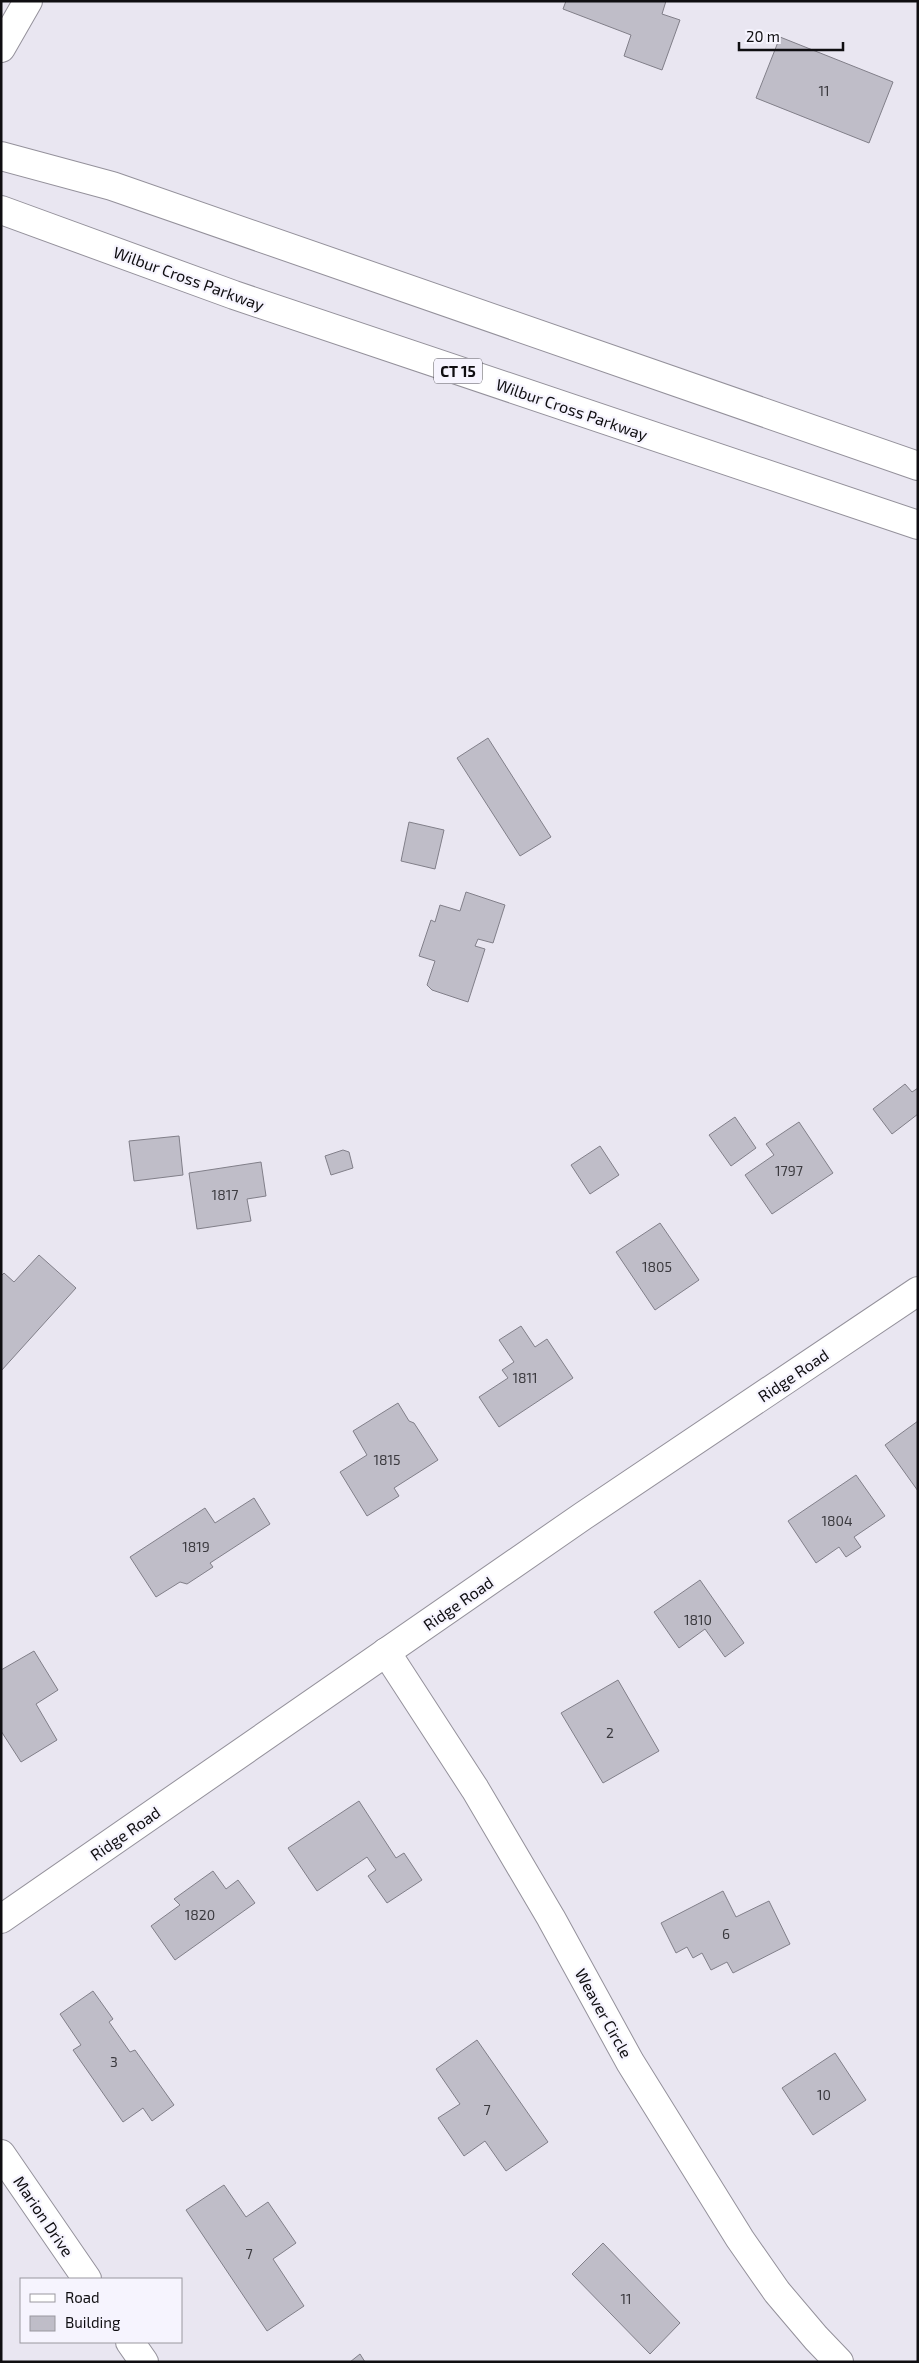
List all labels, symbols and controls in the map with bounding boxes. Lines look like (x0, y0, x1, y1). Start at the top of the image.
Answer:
scale bar (739, 20, 843, 52)
text: 20 m (746, 27, 780, 45)
house number: 11 (818, 82, 830, 99)
street label: Wilbur Cross Parkway (111, 242, 268, 314)
road number: CT 15 (434, 358, 482, 384)
street label: Wilbur Cross Parkway (494, 374, 651, 444)
house number: 1797 (775, 1162, 803, 1179)
house number: 1817 (212, 1186, 238, 1203)
house number: 1805 (642, 1258, 672, 1275)
street label: Ridge Road (754, 1345, 832, 1405)
house number: 1811 (512, 1369, 538, 1386)
house number: 1815 (373, 1451, 401, 1468)
house number: 1804 (821, 1512, 853, 1529)
house number: 1819 (182, 1538, 210, 1555)
street label: Ridge Road (419, 1572, 497, 1634)
house number: 1810 (684, 1611, 712, 1628)
house number: 2 (606, 1724, 614, 1741)
street label: Ridge Road (86, 1802, 164, 1864)
house number: 1820 (185, 1906, 215, 1923)
house number: 6 (722, 1925, 730, 1942)
street label: Weaver Circle (572, 1965, 636, 2061)
house number: 3 (110, 2053, 118, 2070)
house number: 10 (817, 2086, 831, 2103)
house number: 7 (483, 2101, 491, 2118)
street label: Marion Drive (10, 2172, 78, 2260)
house number: 7 (245, 2245, 253, 2262)
legend (20, 2278, 182, 2343)
text: Road (65, 2288, 100, 2306)
house number: 11 (620, 2290, 632, 2307)
text: Building (65, 2313, 121, 2331)

